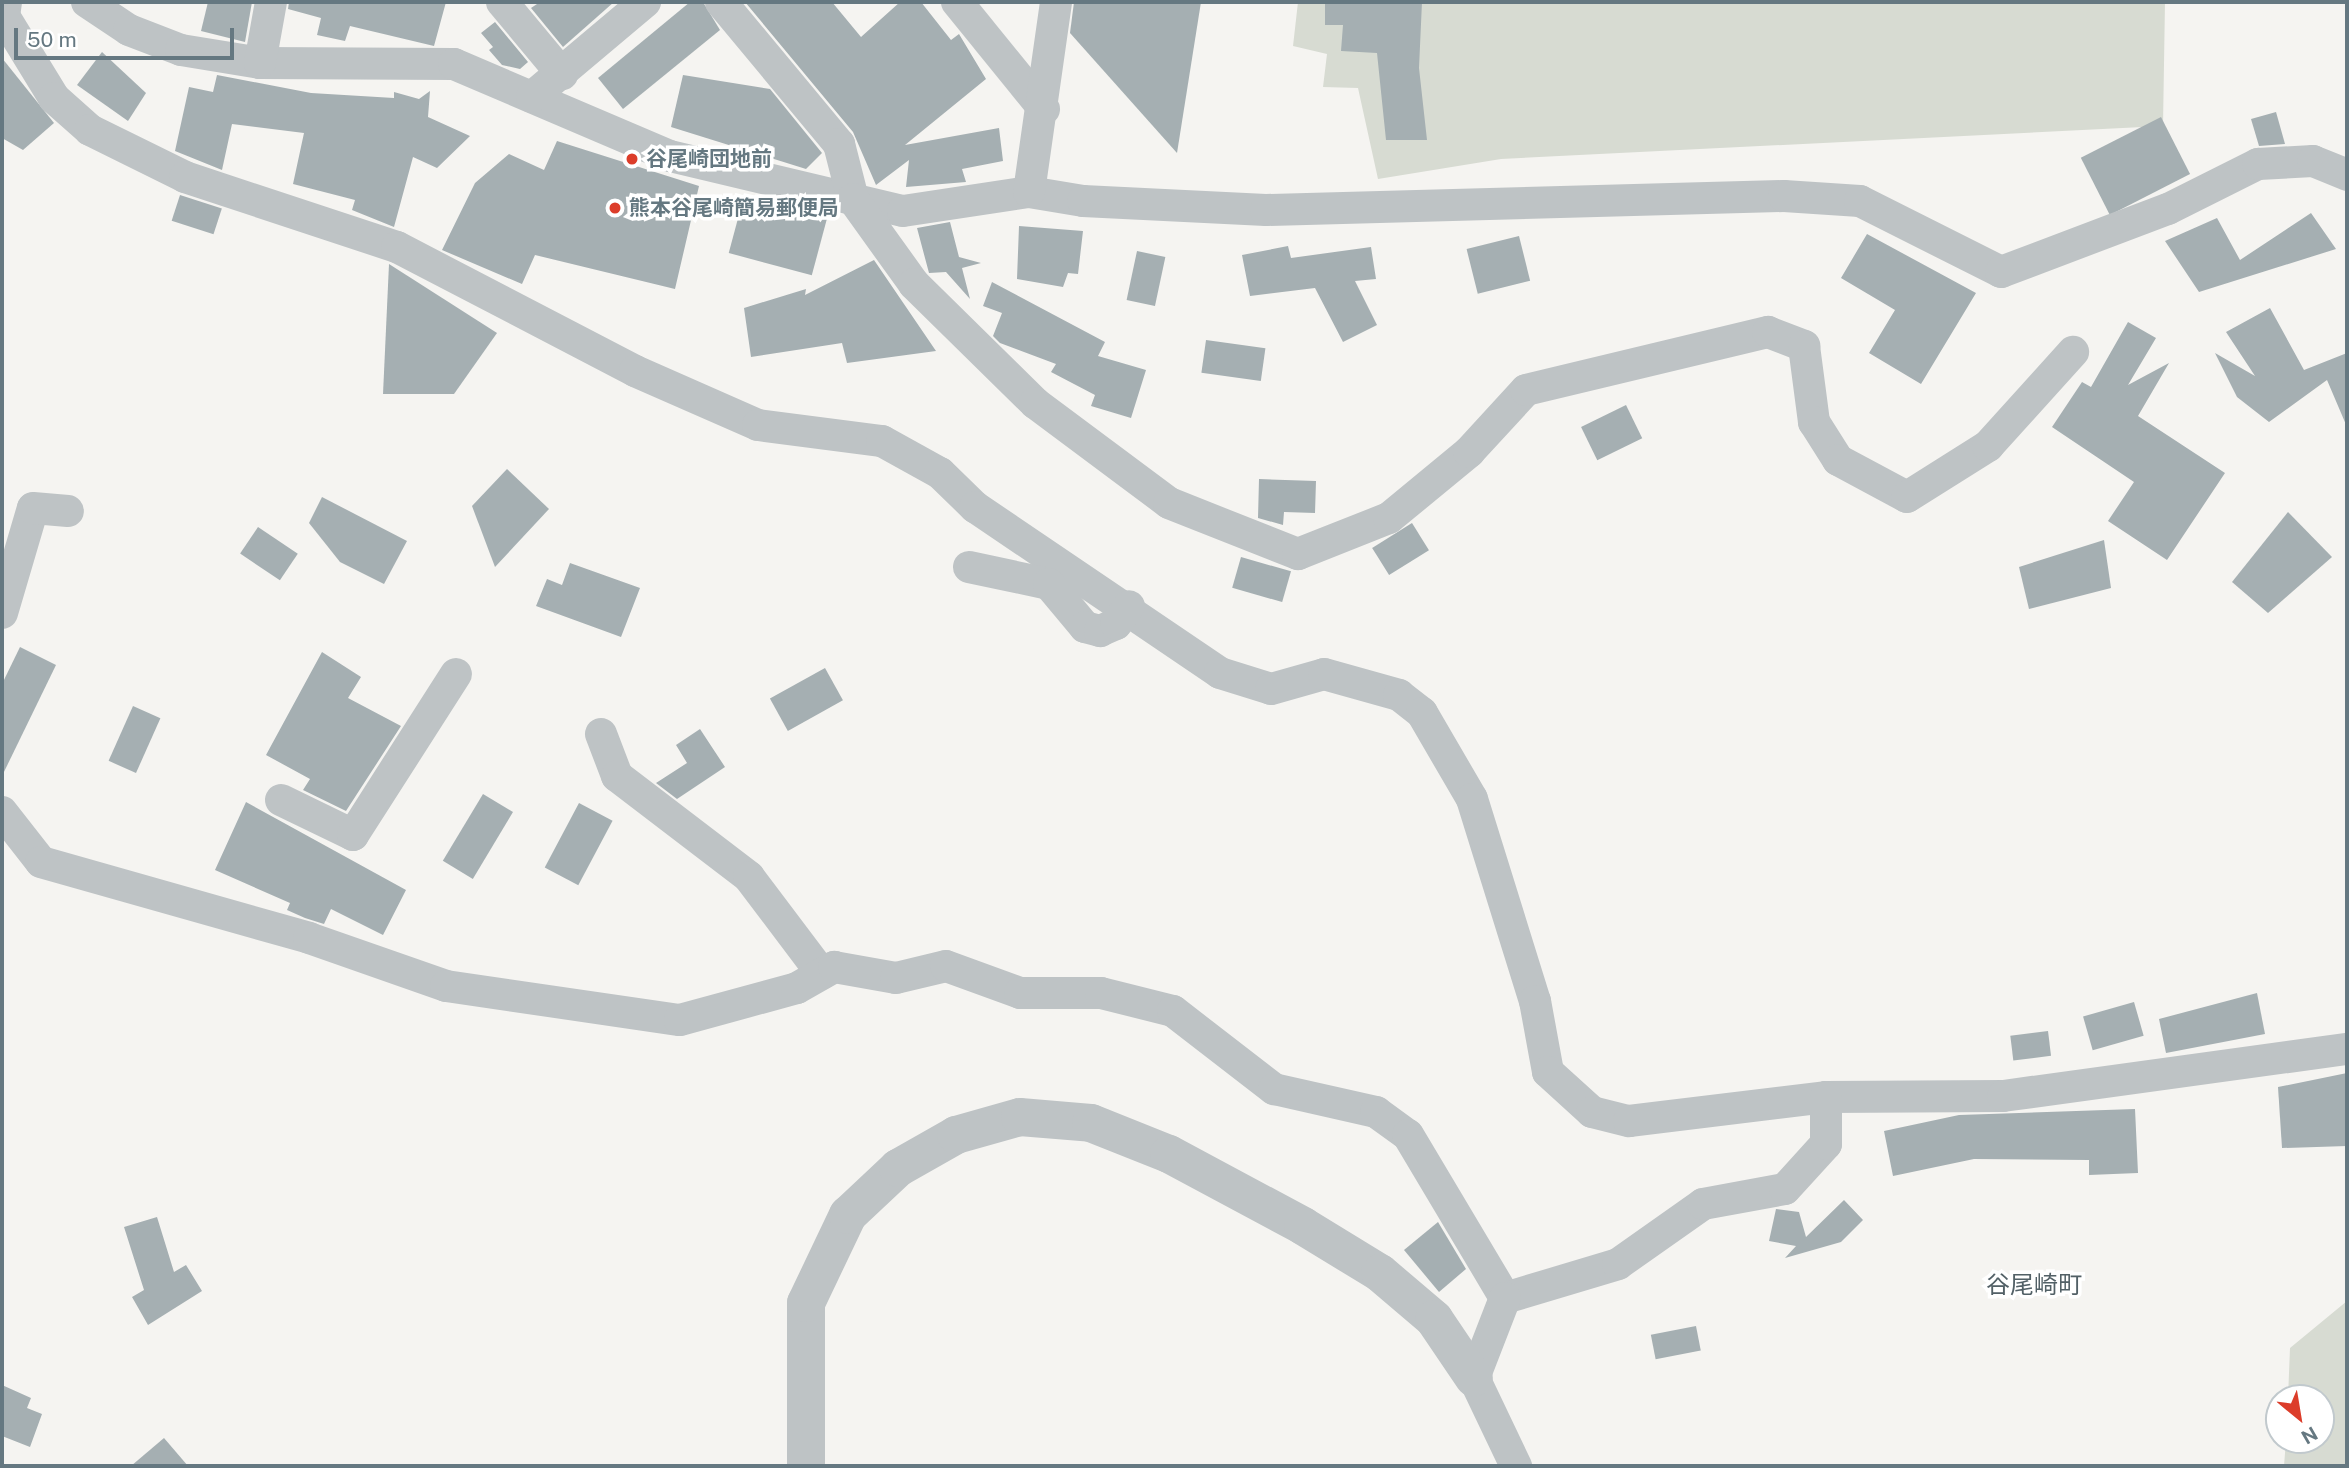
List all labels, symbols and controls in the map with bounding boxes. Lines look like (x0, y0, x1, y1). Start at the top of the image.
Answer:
scale bar (18, 14, 238, 58)
text: 50 m (27, 27, 77, 52)
place label: 谷尾崎団地前 (646, 146, 772, 172)
marker: 谷尾崎団地前 (624, 151, 640, 167)
place label: 熊本谷尾崎簡易郵便局 (629, 195, 839, 221)
marker: 熊本谷尾崎簡易郵便局 (607, 200, 623, 216)
district label: 谷尾崎町 (1986, 1271, 2082, 1299)
north arrow (2265, 1384, 2335, 1454)
text: N (2298, 1422, 2321, 1449)

